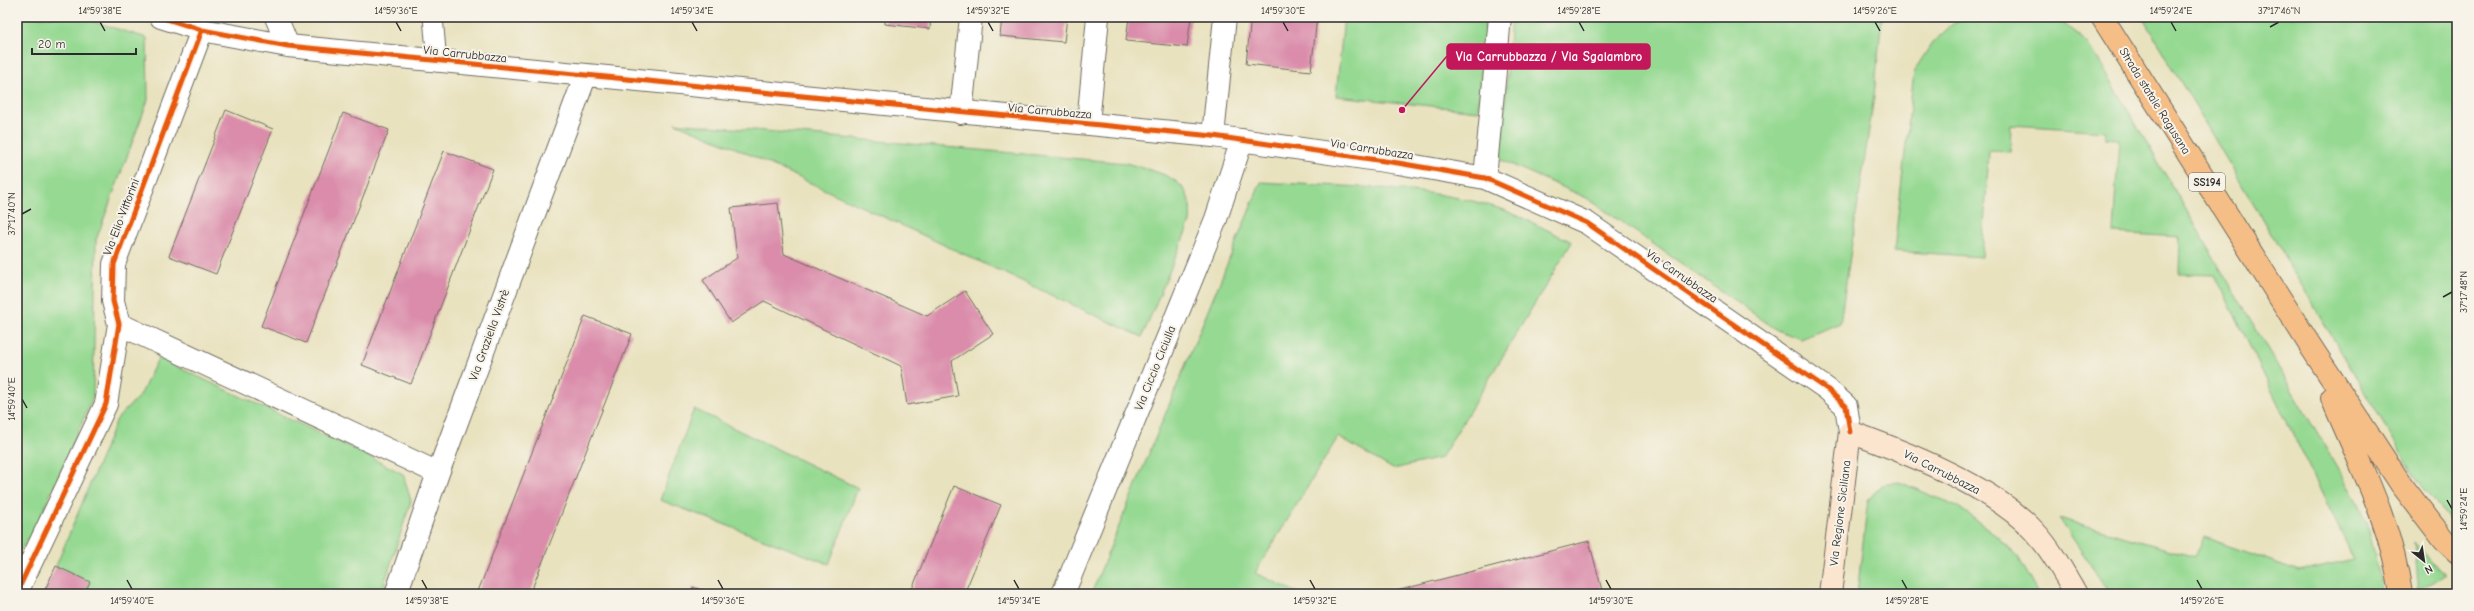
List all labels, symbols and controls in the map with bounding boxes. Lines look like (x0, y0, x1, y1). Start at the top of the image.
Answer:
text: 14°59'38"E (79, 5, 121, 17)
text: 14°59'36"E (374, 5, 418, 17)
text: 14°59'34"E (671, 5, 713, 17)
text: 14°59'32"E (966, 5, 1010, 17)
text: 14°59'30"E (1261, 5, 1305, 17)
text: 14°59'28"E (1557, 5, 1601, 17)
text: 14°59'26"E (1853, 5, 1897, 17)
text: 14°59'24"E (2150, 5, 2192, 17)
text: 37°17'46"N (2258, 5, 2300, 17)
scale bar (32, 30, 136, 56)
text: 20 m (38, 37, 66, 51)
street label: Via Carrubbazza (423, 43, 507, 65)
callout: Via Carrubbazza / Via Sgalambro (1447, 44, 1650, 69)
street label: Strada statale Ragusana (2116, 45, 2194, 157)
text: Via Carrubbazza / Via Sgalambro (1456, 49, 1643, 64)
street label: Via Carrubbazza (1008, 100, 1092, 122)
street label: Via Carrubbazza (1329, 136, 1415, 162)
road number: SS194 (2189, 173, 2225, 191)
street label: Via Elio Vittorini (100, 177, 142, 257)
text: 37°17'40"N (6, 192, 18, 236)
street label: Via Carrubbazza (1644, 246, 1720, 306)
text: 37°17'48"N (2458, 271, 2470, 313)
street label: Via Graziella Vistrè (466, 287, 512, 383)
street label: Via Ciccio Ciciulla (1132, 324, 1178, 412)
text: 14°59'40"E (6, 377, 18, 421)
street label: Via Carrubbazza (1901, 447, 1983, 497)
street label: Via Regione Siciliana (1827, 459, 1853, 567)
text: 14°59'24"E (2458, 488, 2470, 530)
north arrow (2404, 541, 2444, 581)
text: N (2422, 562, 2435, 577)
text: 14°59'40"E (110, 595, 154, 607)
text: 14°59'38"E (406, 595, 448, 607)
text: 14°59'36"E (701, 595, 745, 607)
text: 14°59'34"E (998, 595, 1040, 607)
text: 14°59'32"E (1293, 595, 1337, 607)
text: 14°59'30"E (1589, 595, 1633, 607)
text: 14°59'28"E (1885, 595, 1929, 607)
text: 14°59'26"E (2180, 595, 2224, 607)

